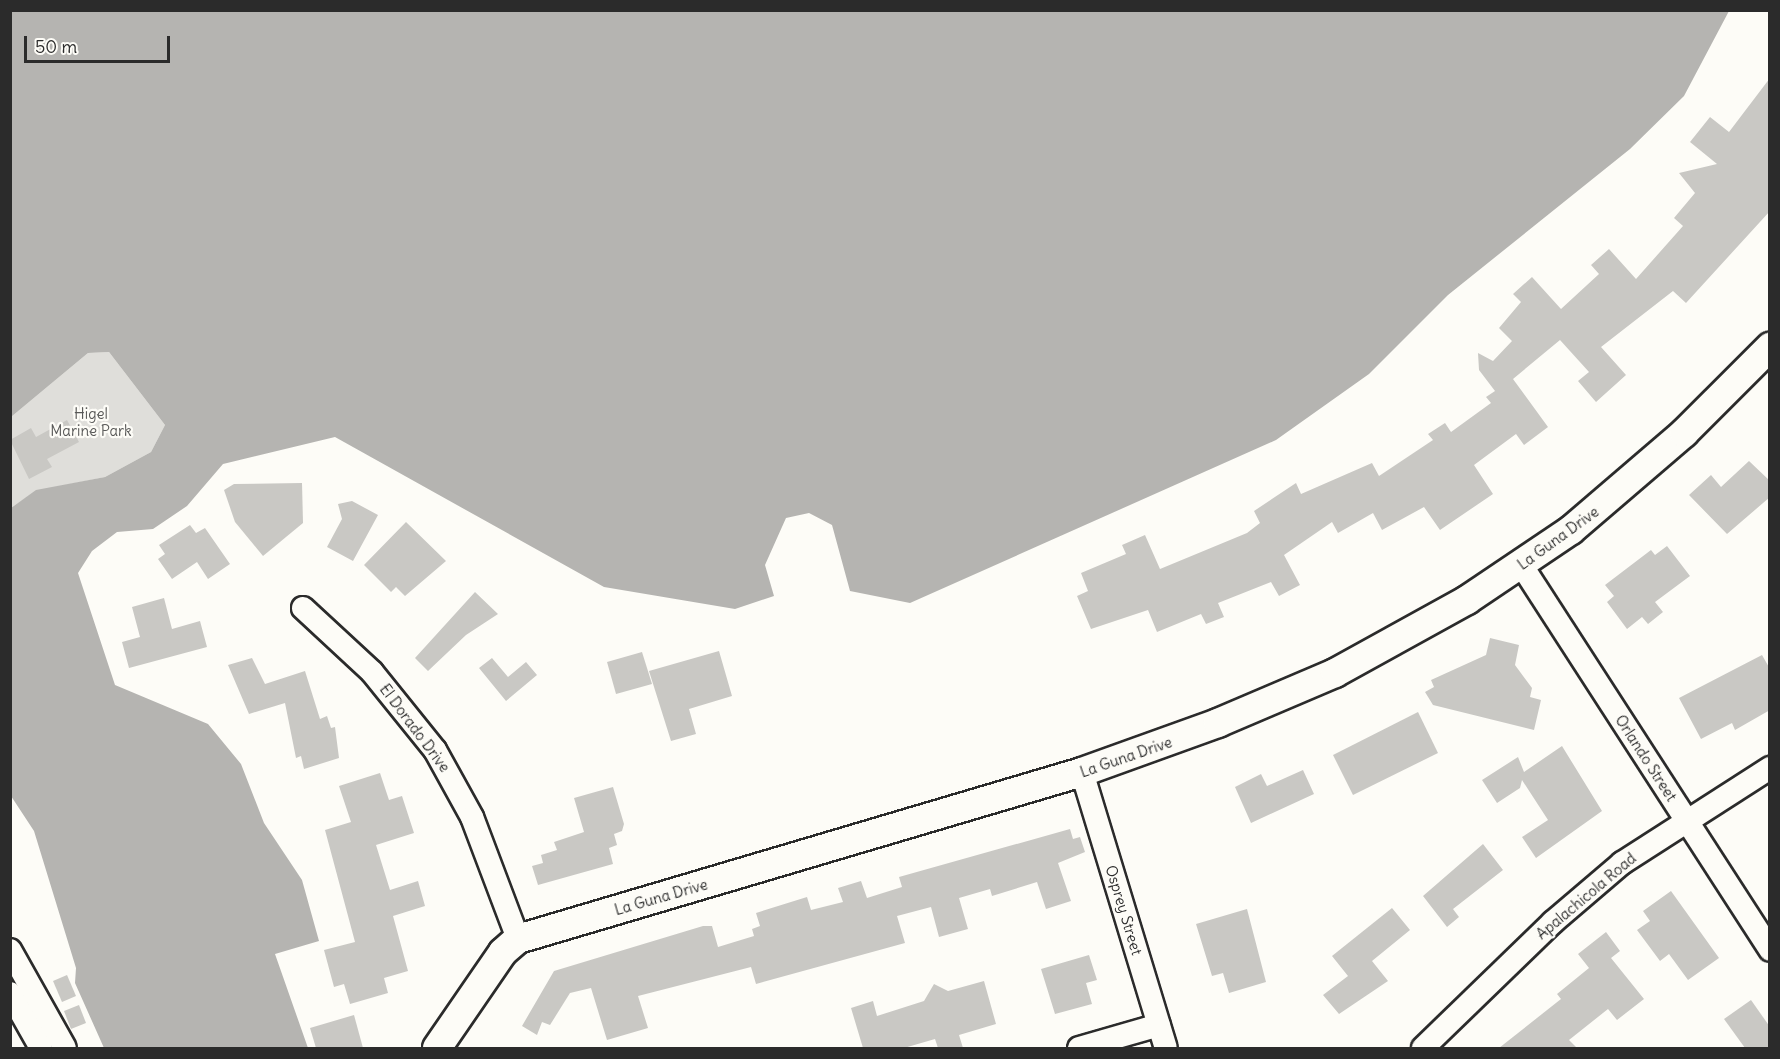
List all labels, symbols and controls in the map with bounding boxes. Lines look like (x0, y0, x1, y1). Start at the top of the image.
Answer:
scale bar (27, 24, 172, 62)
text: 50 m (35, 35, 77, 58)
park label: Higel Marine Park (50, 404, 132, 439)
street label: La Guna Drive (1514, 502, 1602, 574)
street label: El Dorado Drive (376, 680, 454, 776)
street label: Orlando Street (1611, 712, 1681, 804)
street label: La Guna Drive (1078, 733, 1174, 781)
street label: Apalachicola Road (1532, 849, 1640, 943)
street label: Osprey Street (1102, 863, 1146, 957)
street label: La Guna Drive (612, 875, 710, 919)

